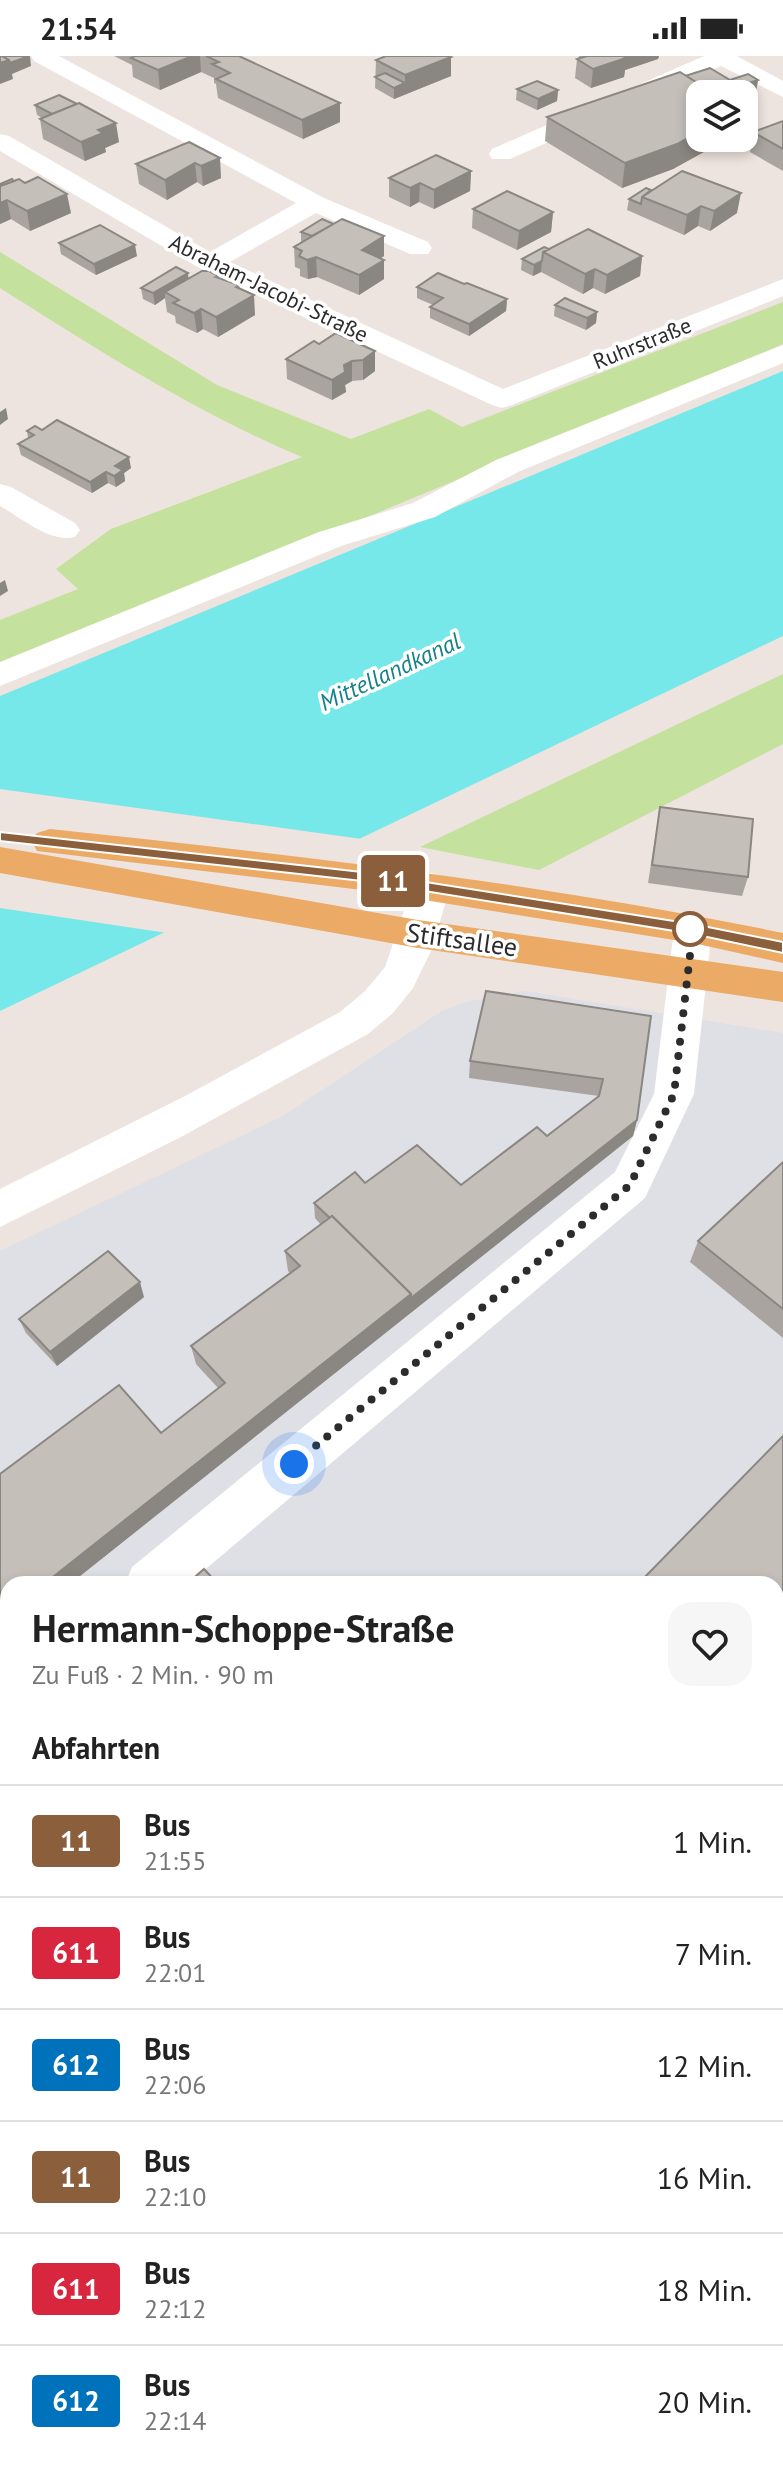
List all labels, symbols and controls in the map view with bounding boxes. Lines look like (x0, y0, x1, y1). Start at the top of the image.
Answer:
text: 21:54 (40, 9, 116, 48)
map controls (686, 80, 758, 152)
button: layers (686, 80, 758, 152)
street label: Abraham-Jacobi-Straße (165, 228, 373, 348)
street label: Ruhrstraße (589, 311, 695, 375)
water label: Mittellandkanal (314, 625, 466, 718)
line badge: 11 (357, 855, 429, 907)
text: 11 (377, 862, 409, 899)
unlabelled marker (673, 912, 707, 946)
street label: Stiftsallee (405, 915, 520, 964)
your location (274, 1444, 314, 1484)
button: heart (668, 1602, 752, 1686)
text: Hermann-Schoppe-Straße (32, 1603, 455, 1652)
text: Zu Fuß · 2 Min. · 90 m (32, 1658, 274, 1691)
text: Abfahrten (32, 1728, 160, 1767)
text: Bus (144, 1805, 191, 1844)
text: 11 (60, 1822, 92, 1859)
text: 1 Min. (673, 1822, 752, 1861)
text: 21:55 (144, 1844, 206, 1877)
text: Bus (144, 1917, 191, 1956)
text: 611 (52, 1934, 100, 1971)
text: 7 Min. (675, 1934, 752, 1973)
text: 22:01 (144, 1956, 206, 1989)
text: Bus (144, 2029, 191, 2068)
text: 612 (52, 2046, 100, 2083)
text: 12 Min. (657, 2046, 752, 2085)
text: 22:06 (144, 2068, 206, 2101)
text: Bus (144, 2141, 191, 2180)
text: 11 (60, 2158, 92, 2195)
text: 16 Min. (657, 2158, 752, 2197)
text: 22:10 (144, 2180, 206, 2213)
text: Bus (144, 2253, 191, 2292)
text: 611 (52, 2270, 100, 2307)
text: 18 Min. (657, 2270, 752, 2309)
text: 22:12 (144, 2292, 206, 2325)
text: Bus (144, 2365, 191, 2404)
text: 612 (52, 2382, 100, 2419)
text: 20 Min. (657, 2382, 752, 2421)
text: 22:14 (144, 2404, 206, 2437)

